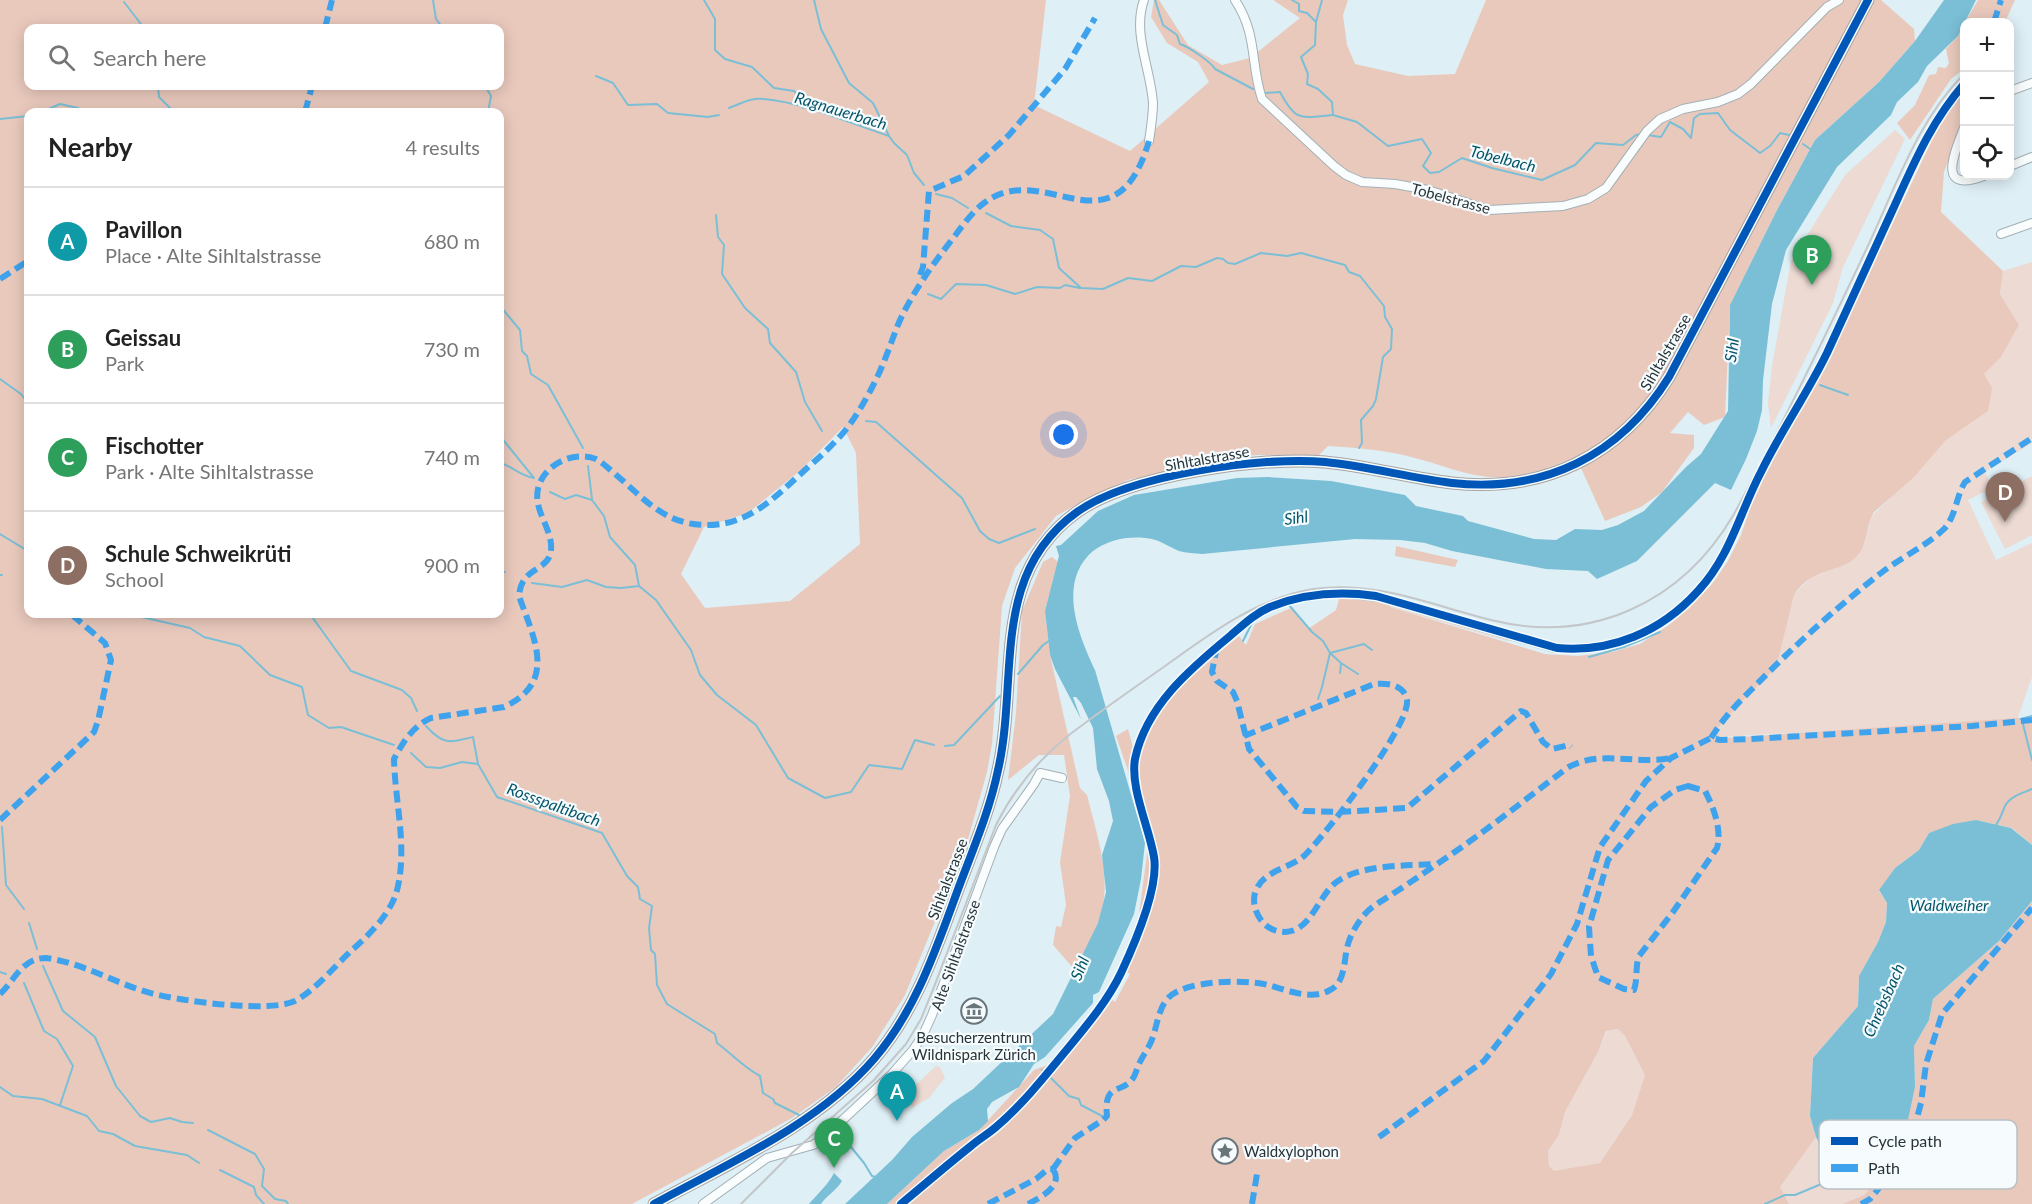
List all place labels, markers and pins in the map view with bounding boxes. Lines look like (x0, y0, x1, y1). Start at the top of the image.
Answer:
pin: B (1792, 236, 1832, 285)
pin: D (1986, 472, 2024, 522)
museum icon: Besucherzentrum Wildnispark Zürich (959, 996, 989, 1026)
place label: Besucherzentrum Wildnispark Zürich (912, 1028, 1036, 1063)
pin: A (878, 1072, 916, 1121)
pin: C (814, 1118, 854, 1168)
place icon: Waldxylophon (1210, 1136, 1240, 1166)
place label: Waldxylophon (1244, 1142, 1339, 1160)

